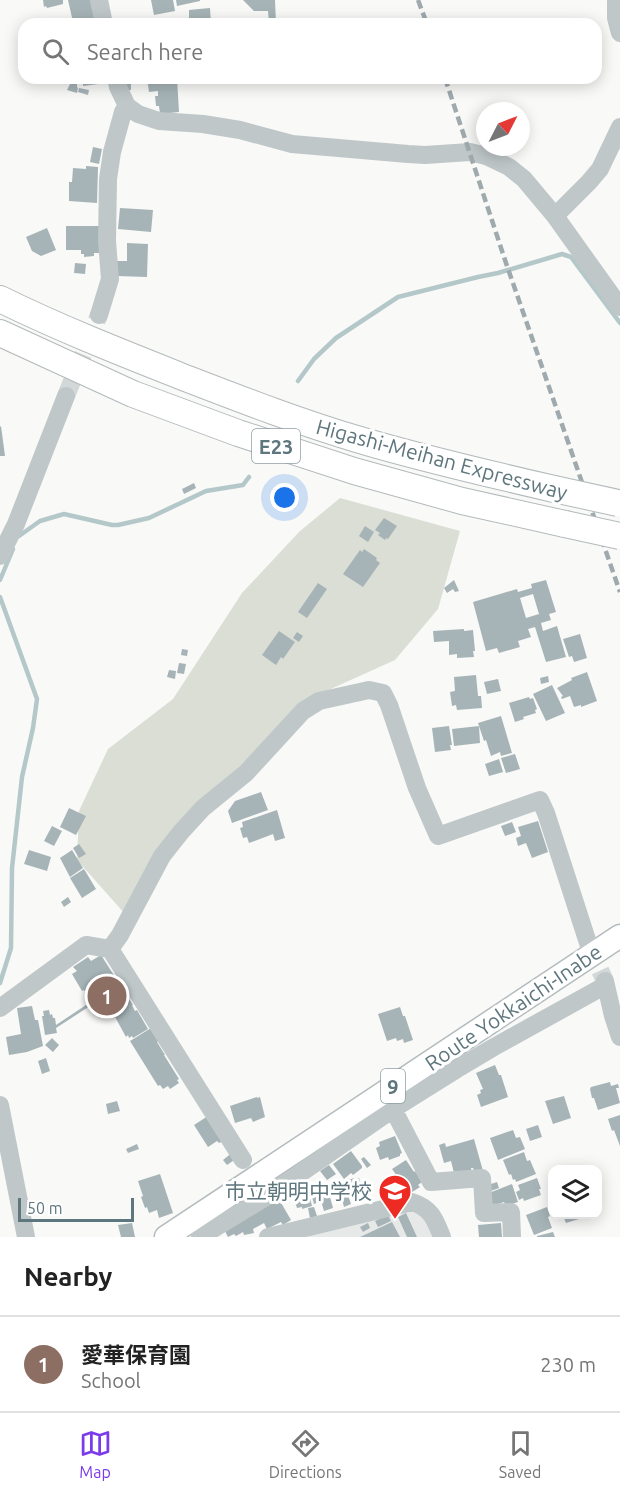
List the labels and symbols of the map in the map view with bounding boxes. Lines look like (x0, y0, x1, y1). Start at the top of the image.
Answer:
north arrow (476, 102, 530, 156)
street label: Higashi-Meihan Expressway (314, 414, 570, 504)
road number: E23 (252, 429, 300, 463)
your location (270, 483, 299, 512)
street label: Route Yokkaichi-Inabe (420, 939, 606, 1075)
pin: 1 (88, 974, 126, 1018)
road number: 9 (381, 1069, 405, 1103)
school or university icon: 市立朝明中学校 (377, 1173, 413, 1220)
place label: 市立朝明中学校 (225, 1179, 372, 1203)
scale bar (18, 1195, 134, 1222)

